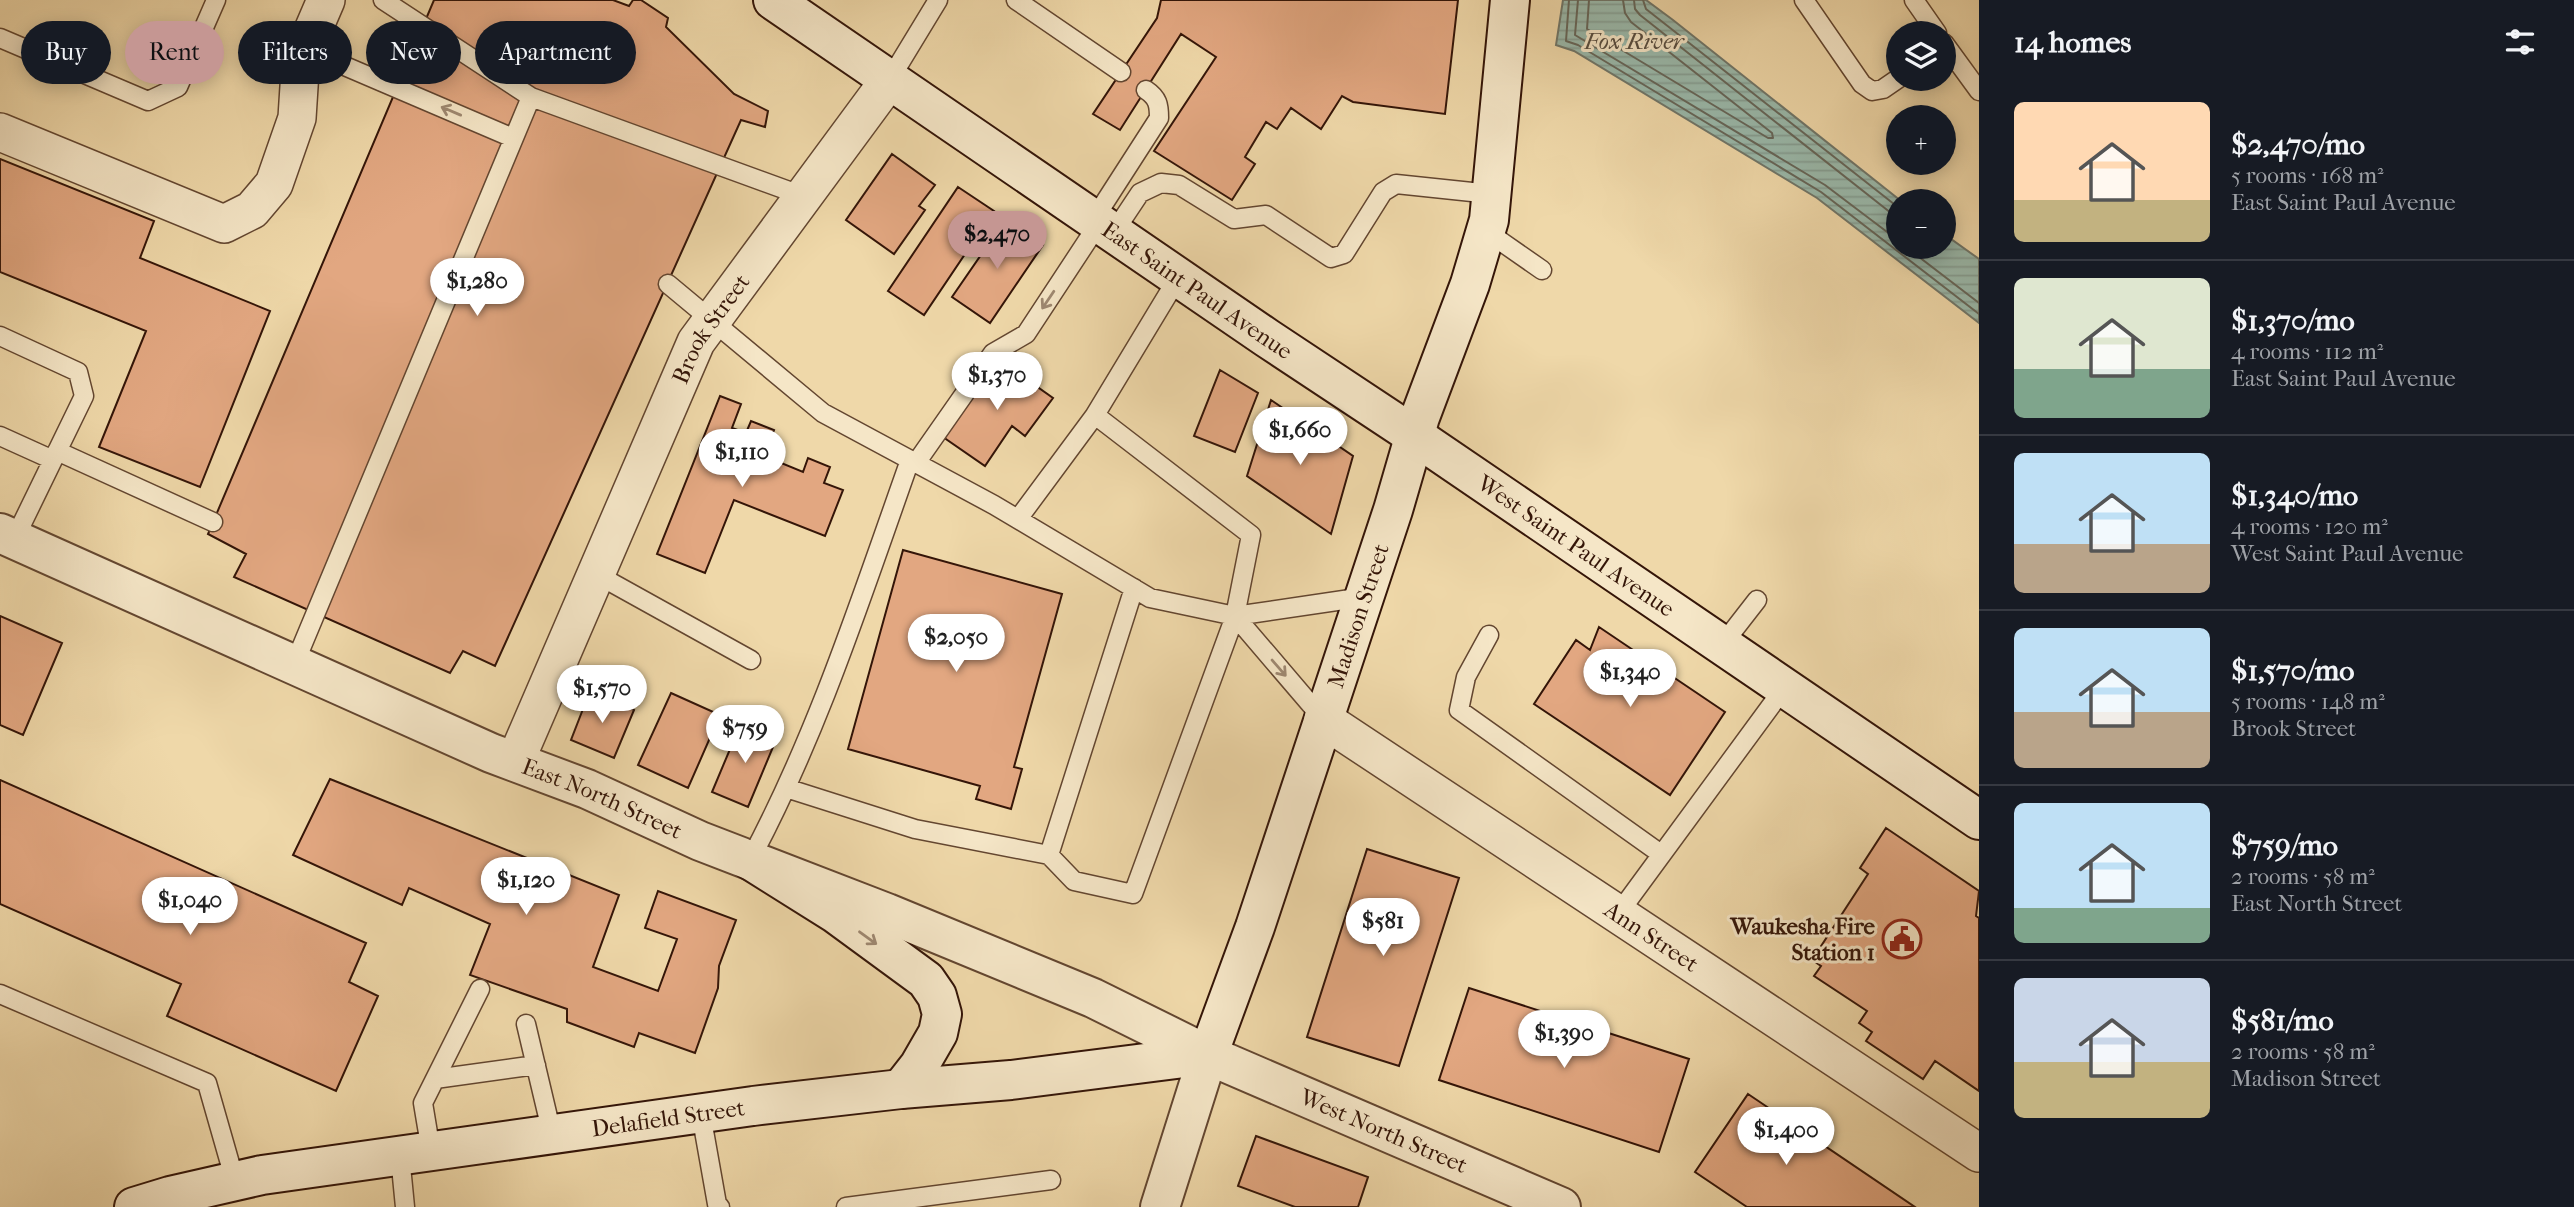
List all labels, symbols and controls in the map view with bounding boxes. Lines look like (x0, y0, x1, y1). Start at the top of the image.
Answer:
chip: Buy (21, 21, 111, 84)
chip: Rent (125, 21, 224, 84)
chip: Filters (238, 21, 352, 84)
chip: New (366, 21, 461, 84)
chip: Apartment (475, 21, 636, 84)
map controls (1886, 21, 1956, 259)
button: layers (1886, 21, 1956, 91)
icon: filters (2501, 23, 2539, 61)
text: 14 homes (2014, 25, 2131, 60)
water label: Fox River (1583, 27, 1686, 55)
one-way arrow (440, 104, 462, 117)
button: + (1886, 105, 1956, 175)
text: $2,470/mo (2231, 127, 2365, 162)
icon: home (2070, 130, 2154, 214)
text: 5 rooms · 168 m² (2231, 162, 2384, 189)
button: − (1886, 189, 1956, 259)
text: East Saint Paul Avenue (2231, 189, 2456, 216)
pin: $2,470 (940, 212, 1054, 271)
street label: East Saint Paul Avenue (1097, 216, 1298, 365)
text: $2,470 (964, 220, 1030, 247)
pin: $1,280 (420, 258, 534, 318)
text: $1,280 (446, 267, 508, 294)
street label: Brook Street (666, 269, 755, 388)
one-way arrow (1041, 290, 1055, 309)
text: $1,370/mo (2231, 303, 2355, 338)
icon: home (2070, 306, 2154, 390)
text: 4 rooms · 112 m² (2231, 338, 2383, 365)
pin: $1,370 (940, 352, 1054, 412)
text: $1,370 (968, 361, 1026, 388)
text: East Saint Paul Avenue (2231, 365, 2456, 392)
pin: $1,660 (1243, 407, 1357, 467)
text: $1,660 (1268, 416, 1332, 443)
pin: $1,110 (685, 430, 799, 489)
text: $1,110 (715, 438, 769, 465)
street label: West Saint Paul Avenue (1472, 469, 1680, 622)
text: $1,340/mo (2231, 478, 2358, 513)
icon: home (2070, 481, 2154, 565)
text: 4 rooms · 120 m² (2231, 513, 2388, 540)
street label: Madison Street (1322, 540, 1394, 691)
text: West Saint Paul Avenue (2231, 540, 2463, 567)
pin: $2,050 (899, 614, 1013, 674)
text: $2,050 (924, 623, 988, 650)
pin: $1,340 (1573, 650, 1687, 709)
text: $1,570/mo (2231, 653, 2354, 688)
icon: home (2070, 656, 2154, 740)
one-way arrow (1271, 658, 1287, 676)
text: $1,340 (1599, 658, 1661, 685)
pin: $1,570 (545, 666, 659, 725)
text: $1,570 (573, 674, 631, 701)
text: 5 rooms · 148 m² (2231, 688, 2385, 715)
pin: $759 (704, 706, 786, 765)
text: $759 (722, 714, 768, 741)
text: Brook Street (2231, 715, 2356, 742)
street label: East North Street (518, 752, 686, 844)
text: $759/mo (2231, 828, 2338, 863)
icon: home (2070, 831, 2154, 915)
pin: $1,120 (469, 858, 583, 917)
text: 2 rooms · 58 m² (2231, 863, 2375, 890)
text: $1,120 (497, 866, 555, 893)
pin: $1,040 (133, 878, 247, 937)
text: $1,040 (158, 886, 222, 913)
text: East North Street (2231, 890, 2403, 917)
street label: Ann Street (1599, 895, 1704, 977)
pin: $581 (1342, 898, 1424, 958)
text: $581 (1362, 907, 1404, 934)
place label: Waukesha Fire Station 1 (1730, 913, 1876, 966)
public building icon: Waukesha Fire Station 1 (1881, 918, 1923, 960)
one-way arrow (858, 931, 877, 945)
text: $581/mo (2231, 1003, 2334, 1038)
icon: home (2070, 1006, 2154, 1090)
pin: $1,390 (1507, 1010, 1621, 1070)
text: $1,390 (1534, 1019, 1594, 1046)
text: 2 rooms · 58 m² (2231, 1038, 2375, 1065)
text: Madison Street (2231, 1065, 2381, 1092)
street label: West North Street (1295, 1082, 1472, 1179)
street label: Delafield Street (590, 1094, 746, 1142)
pin: $1,400 (1729, 1108, 1843, 1167)
text: $1,400 (1753, 1116, 1819, 1143)

